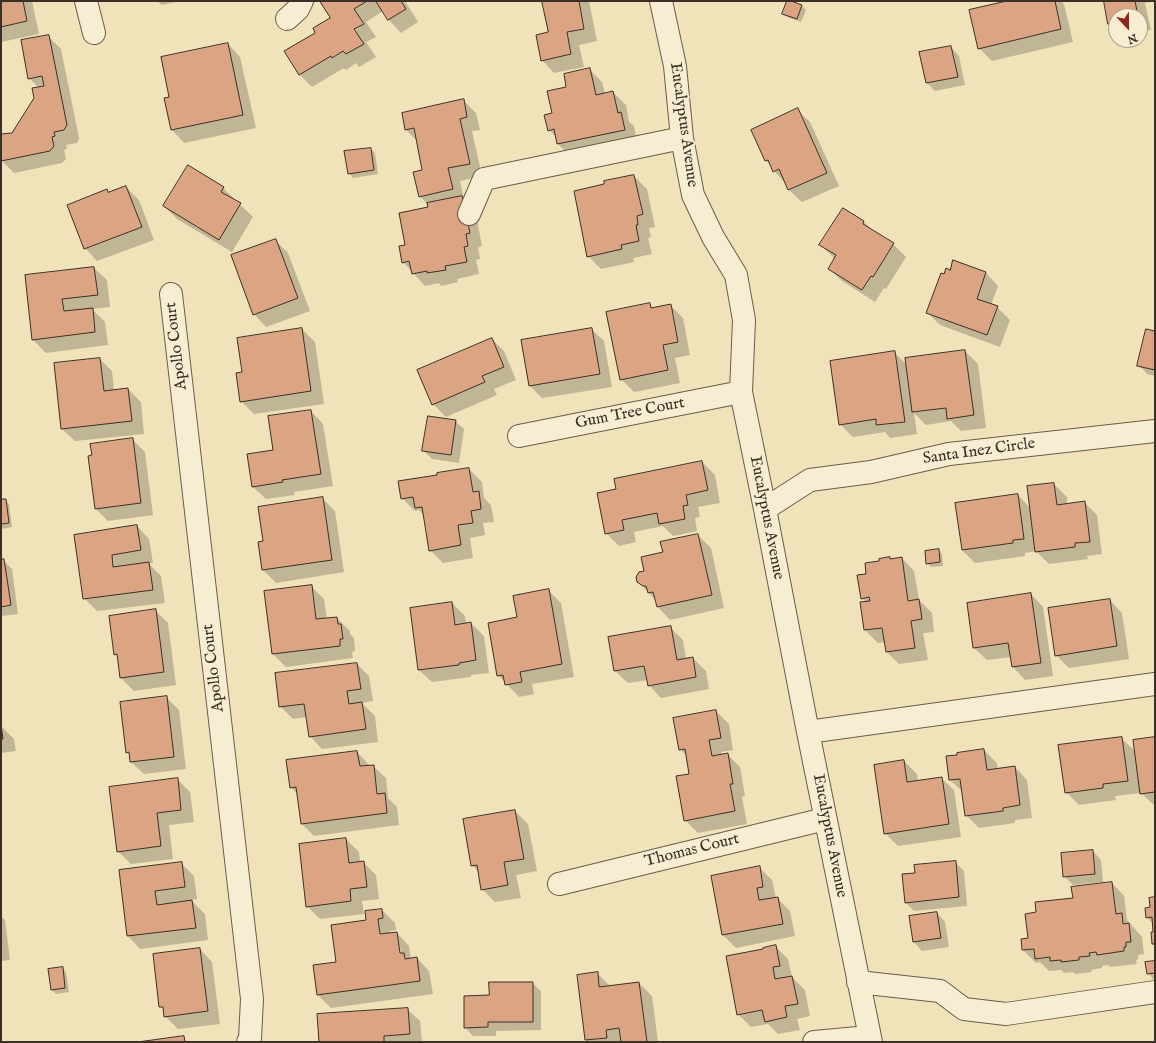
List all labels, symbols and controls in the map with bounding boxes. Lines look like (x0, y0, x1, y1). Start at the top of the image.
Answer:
north arrow (1108, 8, 1148, 48)
text: N (1125, 30, 1139, 46)
street label: Eucalyptus Avenue (665, 61, 701, 189)
street label: Apollo Court (162, 301, 192, 391)
street label: Gum Tree Court (574, 394, 686, 434)
street label: Santa Inez Circle (922, 435, 1036, 469)
street label: Eucalyptus Avenue (745, 454, 787, 582)
street label: Apollo Court (199, 623, 229, 713)
street label: Eucalyptus Avenue (808, 772, 850, 900)
street label: Thomas Court (643, 830, 741, 872)

